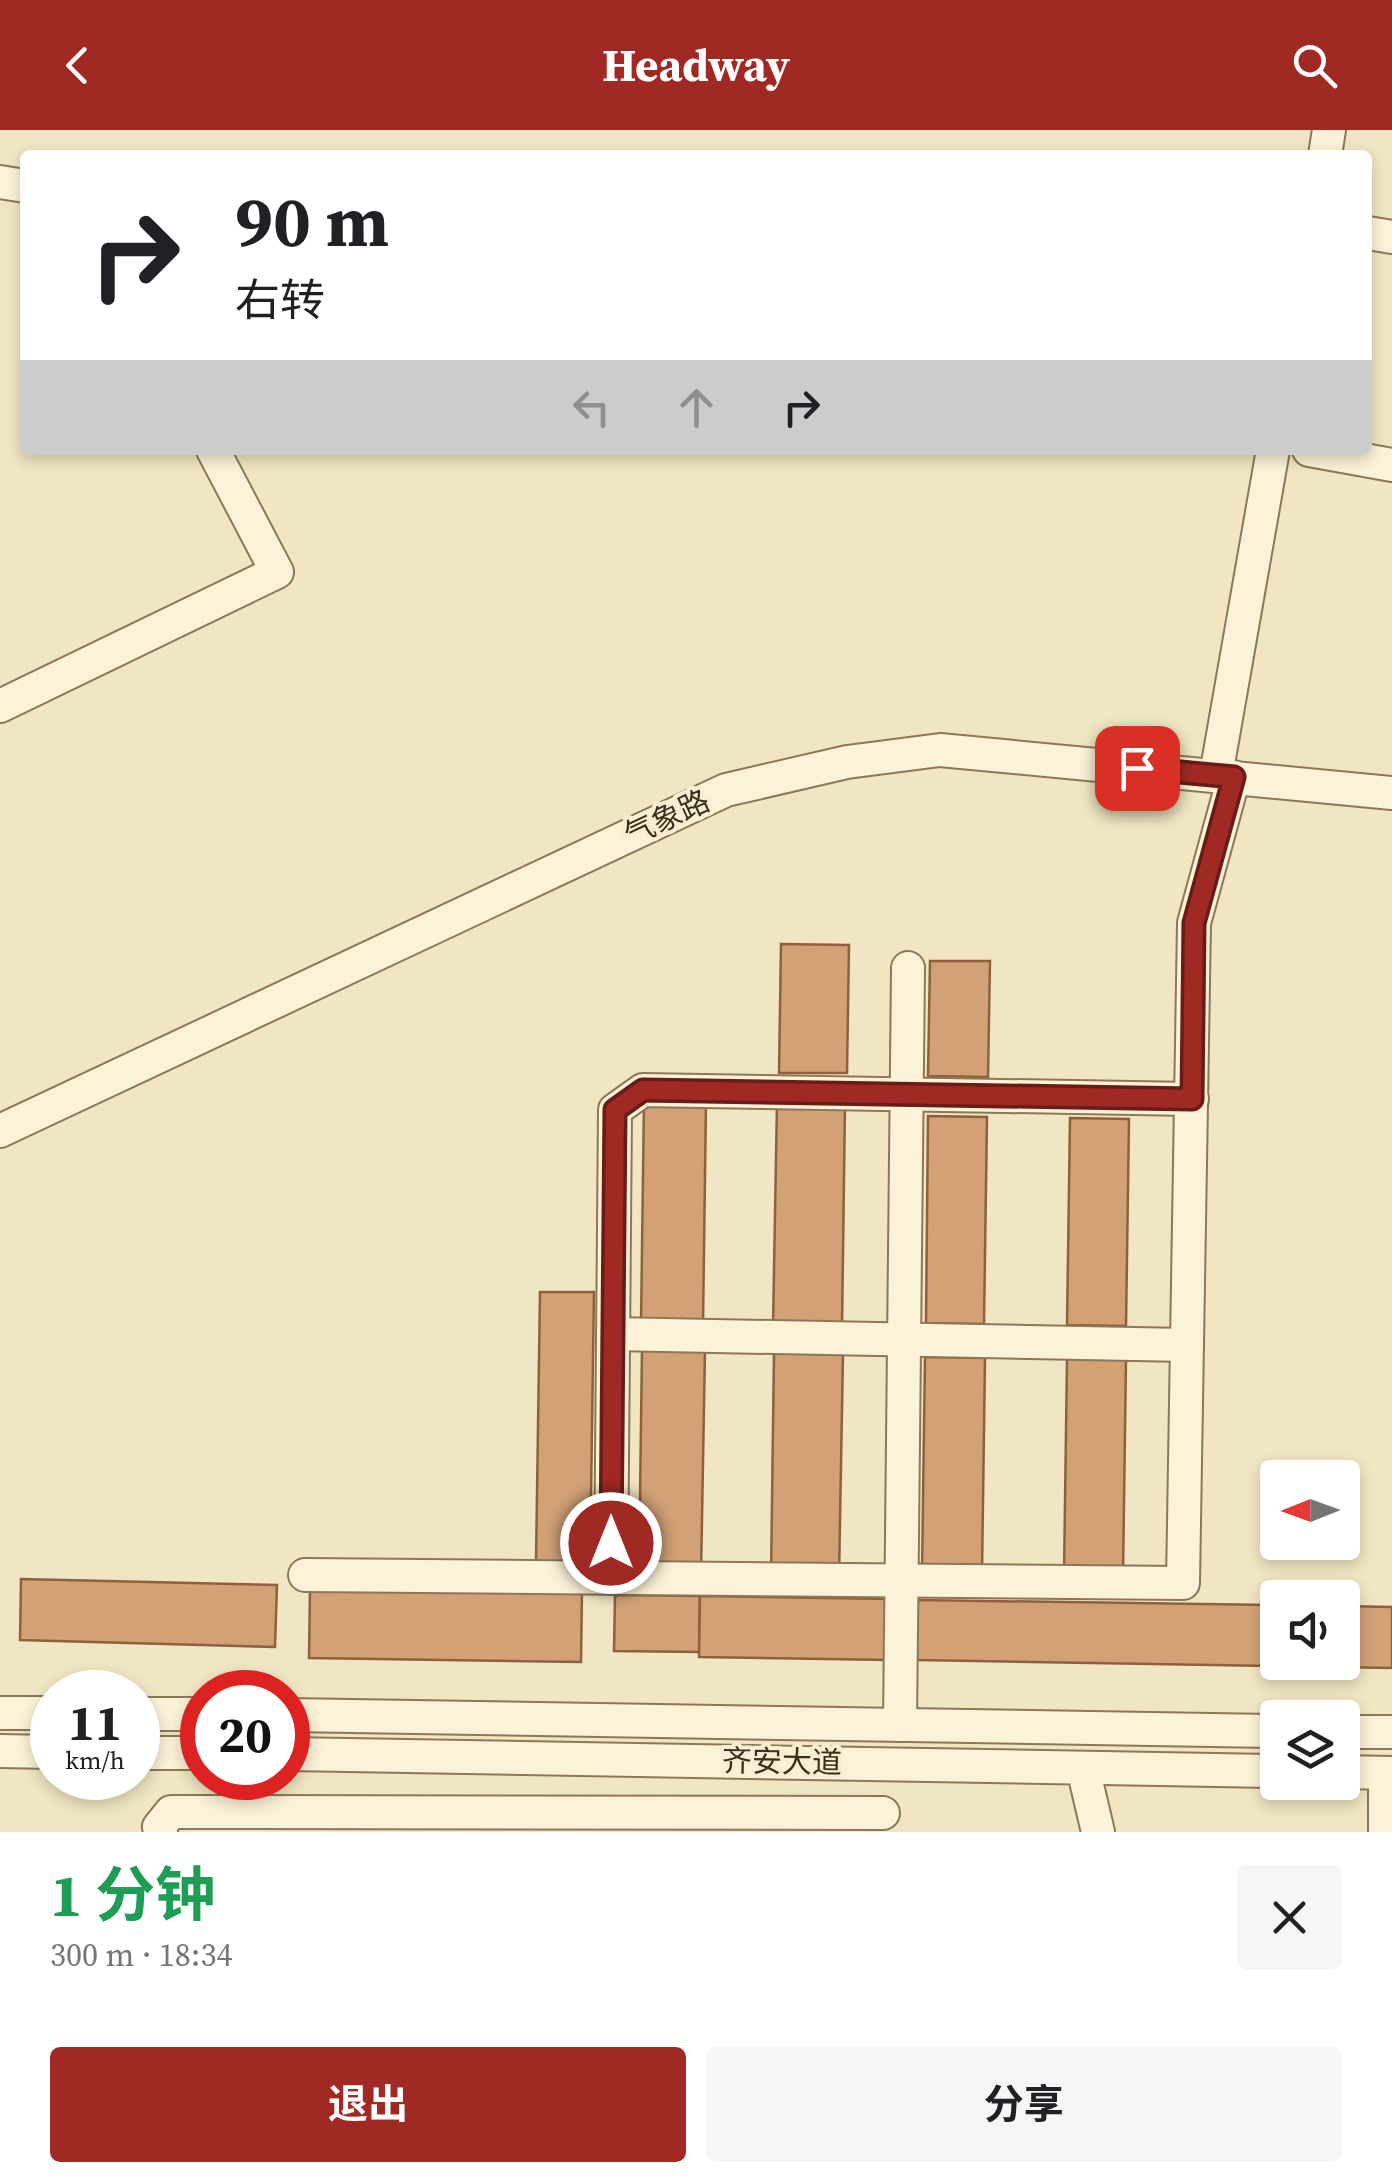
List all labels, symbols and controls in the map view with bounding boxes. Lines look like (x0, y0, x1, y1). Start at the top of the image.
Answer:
text: Headway (602, 34, 790, 96)
icon: back (50, 38, 105, 93)
icon: search (1287, 38, 1342, 93)
text: 90 m (235, 173, 389, 269)
icon: right (70, 190, 200, 320)
text: 右转 (235, 269, 325, 331)
icon: left (564, 380, 619, 435)
icon: ahead (669, 380, 724, 435)
icon: right (774, 380, 829, 435)
pin (1095, 726, 1180, 811)
icon: arrive (1110, 741, 1165, 796)
street label: 气象路 (617, 780, 716, 855)
north arrow (1260, 1460, 1360, 1560)
map controls (1260, 1460, 1360, 1800)
position arrow (559, 1491, 663, 1595)
button: sound (1260, 1580, 1360, 1680)
speed limit sign: 20 (180, 1670, 310, 1800)
text: 11 (68, 1688, 122, 1757)
button: layers (1260, 1700, 1360, 1800)
street label: 齐安大道 (722, 1740, 842, 1783)
text: km/h (65, 1743, 125, 1777)
text: 1 分钟 (50, 1854, 215, 1936)
button: close (1237, 1865, 1342, 1970)
text: 300 m · 18:34 (50, 1933, 232, 1977)
button: 退出 (50, 2047, 686, 2162)
button: 分享 (706, 2047, 1342, 2162)

